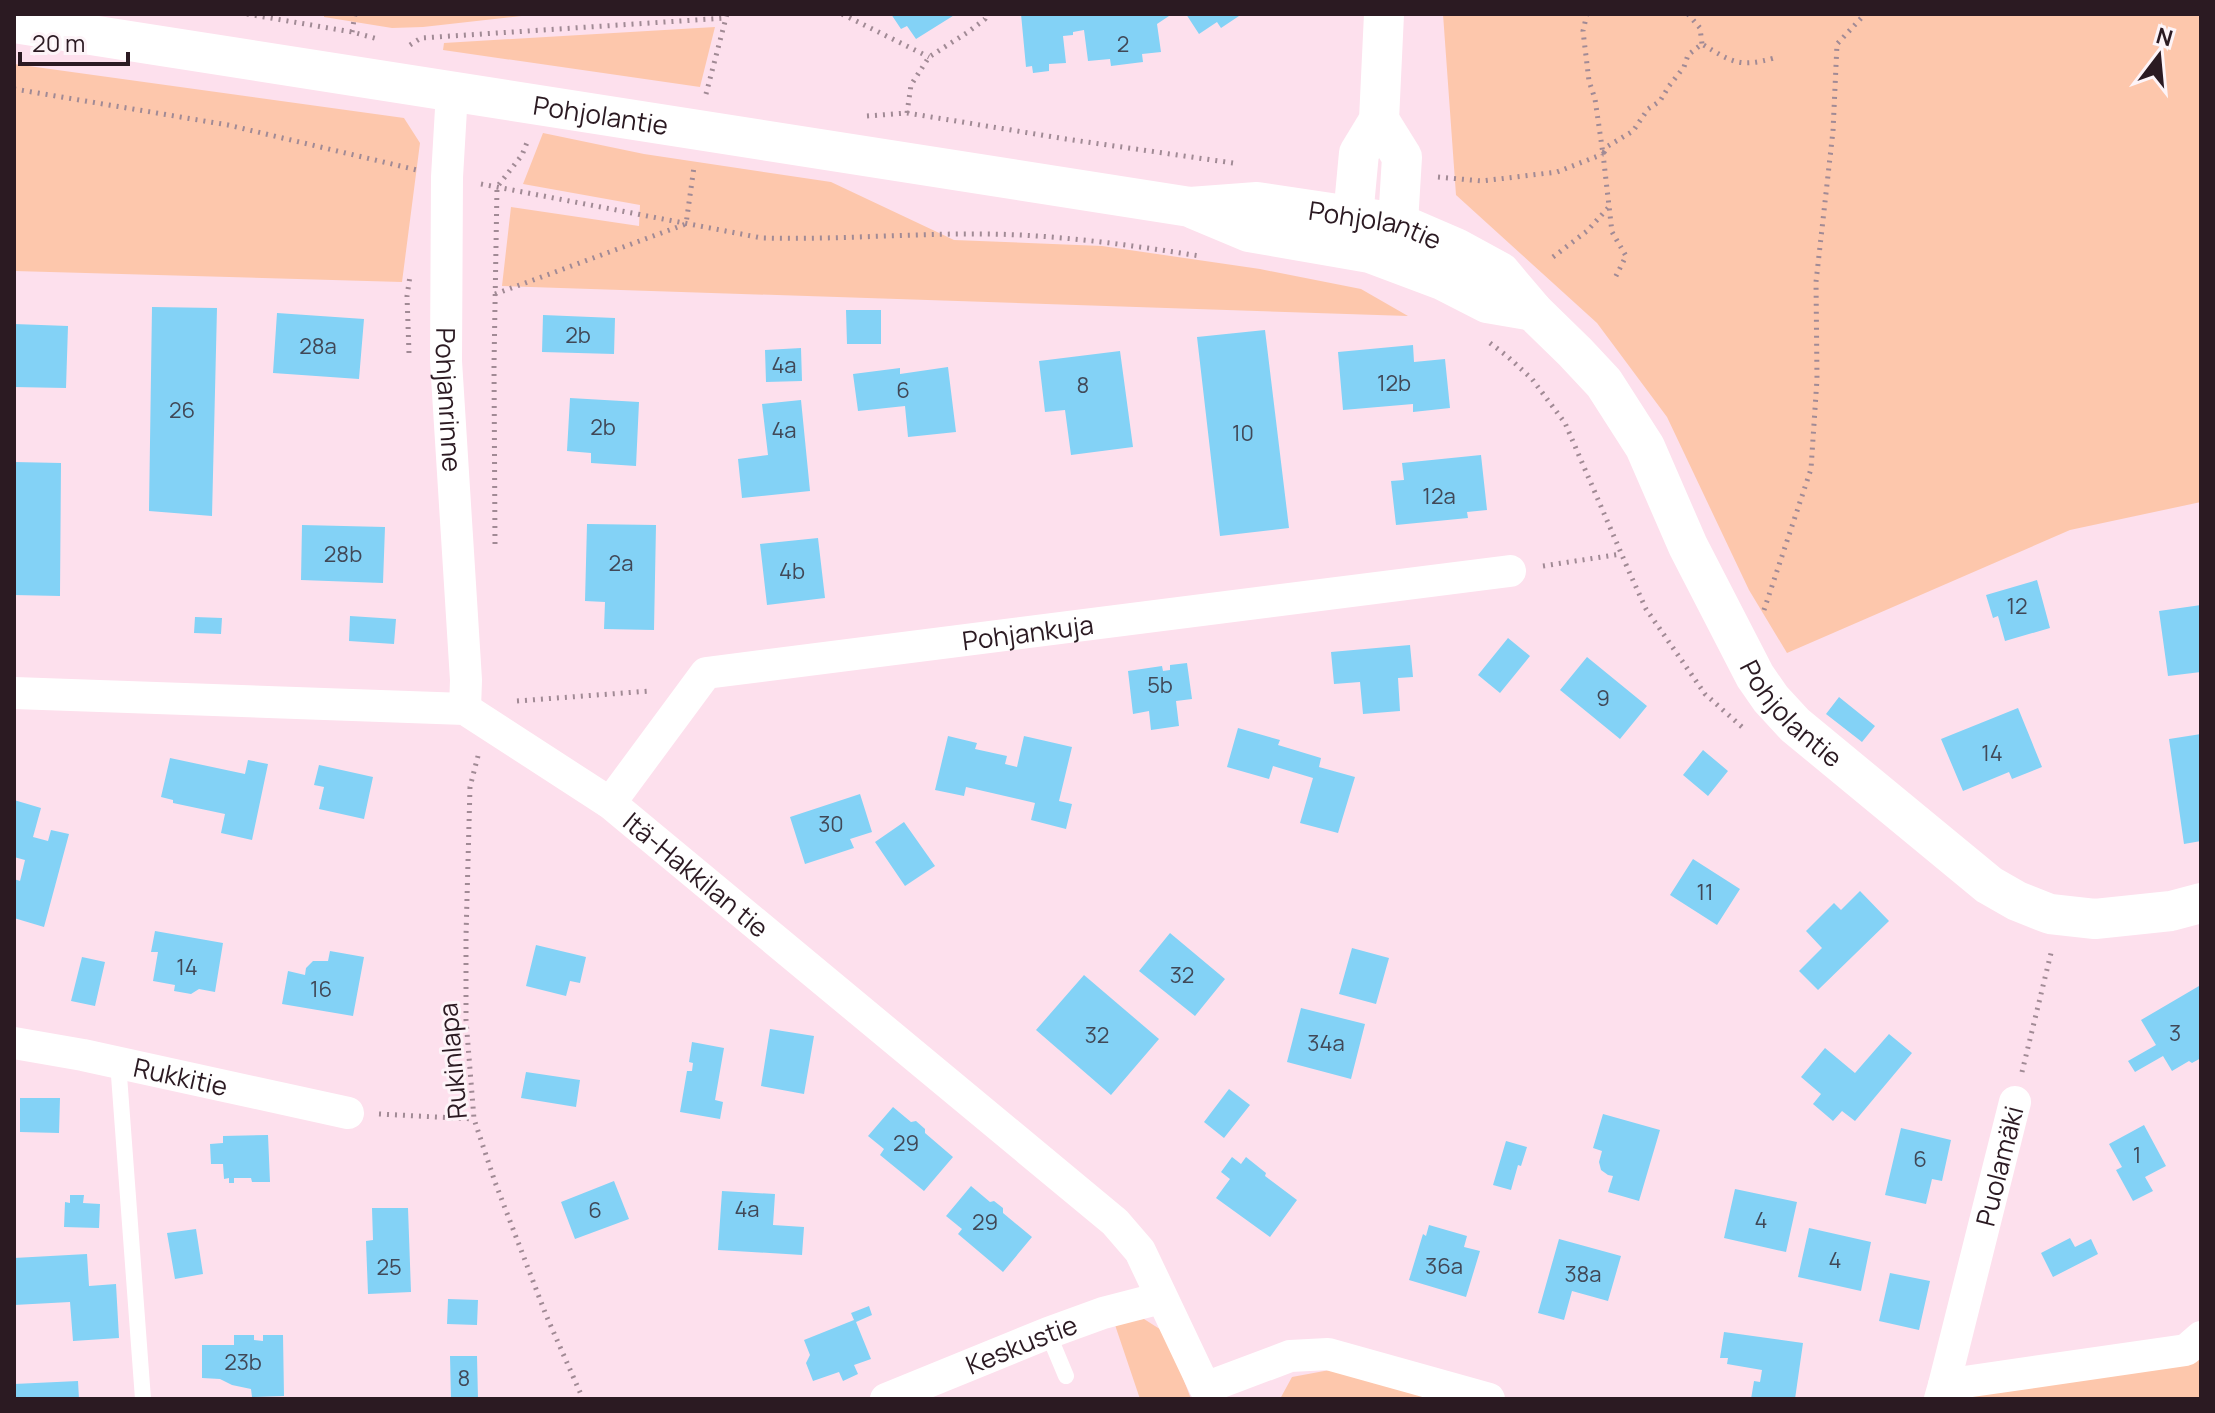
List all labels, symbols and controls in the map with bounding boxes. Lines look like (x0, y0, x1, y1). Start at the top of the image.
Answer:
scale bar (20, 16, 128, 66)
north arrow (2119, 16, 2199, 96)
text: N (2153, 20, 2176, 53)
text: 20 m (32, 26, 85, 59)
house number: 2 (1117, 29, 1129, 59)
street label: Pohjolantie (531, 87, 671, 143)
street label: Pohjolantie (1306, 192, 1447, 258)
house number: 2b (565, 320, 591, 350)
street label: Pohjanrinne (428, 328, 471, 473)
house number: 28a (299, 331, 337, 361)
house number: 4a (771, 350, 797, 380)
house number: 12b (1377, 368, 1411, 398)
house number: 8 (1077, 370, 1089, 400)
house number: 6 (896, 375, 910, 405)
house number: 26 (169, 395, 195, 425)
house number: 2b (590, 412, 616, 442)
house number: 4a (771, 415, 797, 445)
house number: 10 (1232, 418, 1254, 448)
house number: 12a (1422, 481, 1456, 511)
house number: 28b (324, 539, 362, 569)
house number: 2a (609, 548, 633, 578)
house number: 4b (779, 556, 805, 586)
house number: 12 (2006, 591, 2028, 621)
street label: Pohjankuja (960, 606, 1096, 658)
street label: Pohjolantie (1732, 654, 1850, 775)
house number: 5b (1147, 670, 1173, 700)
house number: 9 (1596, 683, 1610, 713)
house number: 14 (1981, 738, 2003, 768)
street label: Itä-Hakkilan tie (616, 803, 776, 945)
house number: 30 (818, 809, 844, 839)
house number: 11 (1696, 877, 1714, 907)
house number: 14 (176, 952, 198, 982)
house number: 32 (1170, 960, 1194, 990)
house number: 16 (310, 974, 332, 1004)
street label: Rukinlapa (429, 1001, 475, 1121)
house number: 3 (2169, 1018, 2181, 1048)
house number: 32 (1085, 1020, 1109, 1050)
house number: 34a (1307, 1028, 1345, 1058)
street label: Rukkitie (130, 1049, 231, 1104)
street label: Puolamäki (1967, 1102, 2031, 1230)
house number: 29 (893, 1128, 919, 1158)
house number: 1 (2133, 1140, 2141, 1170)
house number: 6 (1913, 1144, 1927, 1174)
house number: 4a (734, 1194, 760, 1224)
house number: 6 (588, 1195, 602, 1225)
house number: 4 (1755, 1205, 1767, 1235)
house number: 29 (972, 1207, 998, 1237)
house number: 4 (1829, 1245, 1841, 1275)
house number: 36a (1425, 1251, 1463, 1281)
house number: 25 (376, 1252, 402, 1282)
house number: 38a (1564, 1259, 1602, 1289)
street label: Keskustie (960, 1306, 1082, 1383)
house number: 23b (224, 1347, 262, 1377)
house number: 8 (458, 1363, 470, 1393)

